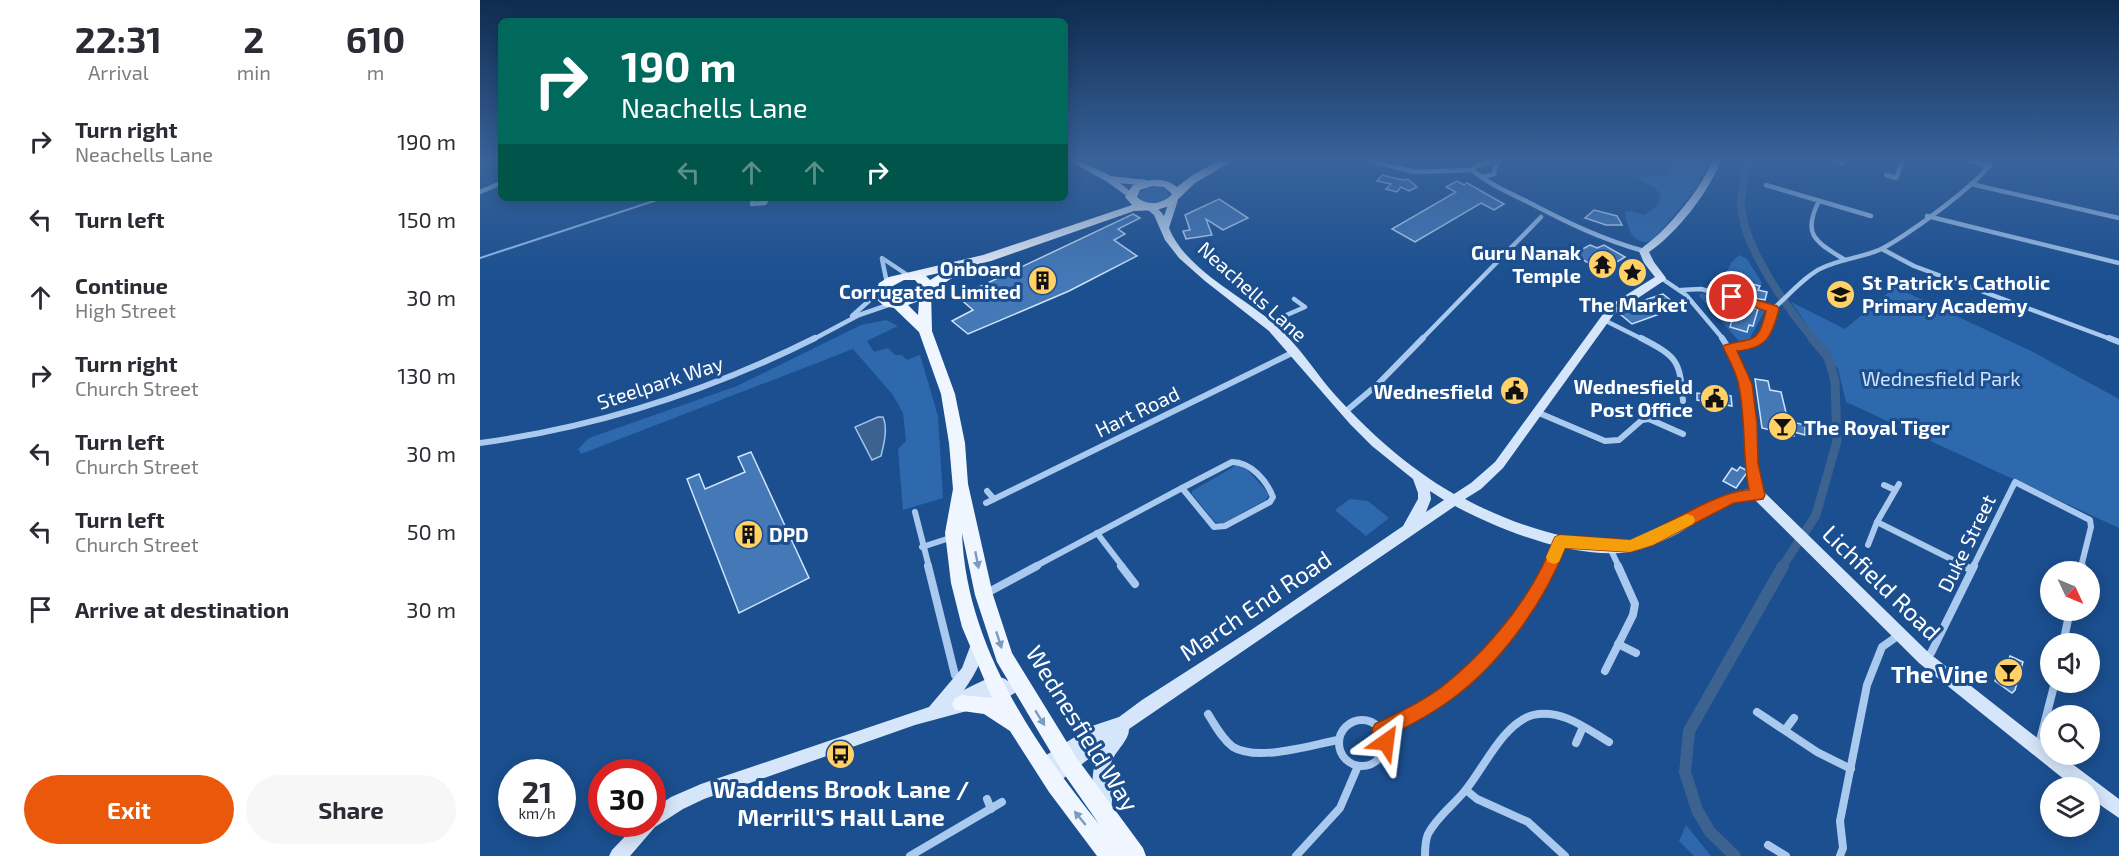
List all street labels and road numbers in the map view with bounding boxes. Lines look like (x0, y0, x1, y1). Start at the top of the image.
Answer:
street label: Neachells Lane (1194, 236, 1312, 346)
street label: Steelpark Way (594, 350, 726, 414)
street label: Hart Road (1091, 380, 1183, 442)
street label: Duke Street (1932, 490, 2000, 596)
street label: Lichfield Road (1817, 518, 1947, 646)
street label: March End Road (1174, 544, 1336, 666)
street label: Wednesfield Way (1020, 640, 1146, 816)

